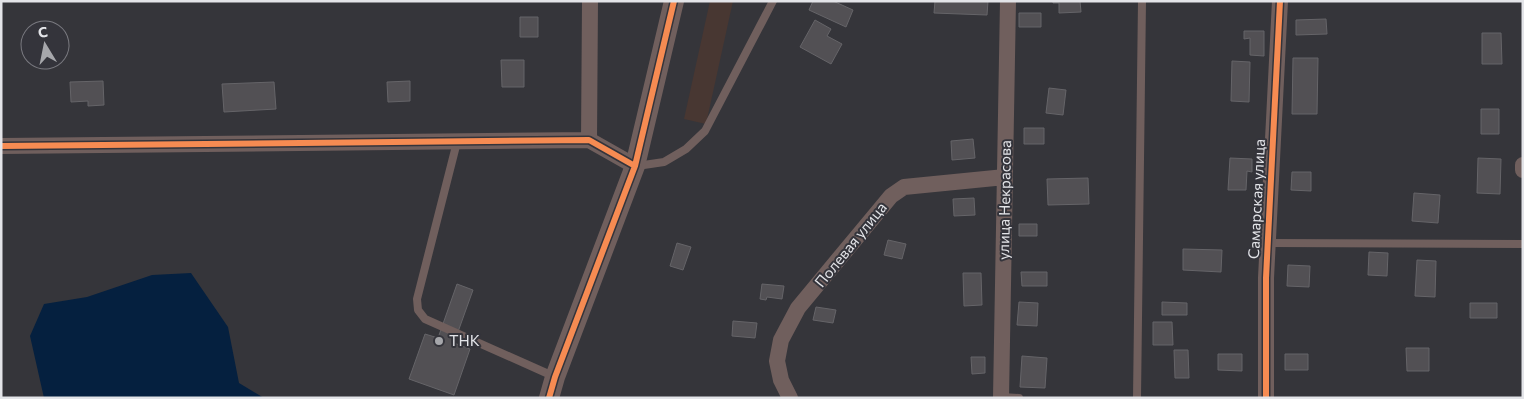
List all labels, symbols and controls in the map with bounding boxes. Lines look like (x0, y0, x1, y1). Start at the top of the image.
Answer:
north arrow (20, 20, 70, 70)
text: С (36, 23, 49, 41)
street label: Самарская улица (1244, 138, 1268, 259)
street label: улица Некрасова (994, 140, 1014, 260)
street label: Полевая улица (810, 198, 890, 291)
place label: ТНК (449, 331, 480, 349)
marker: ТНК (433, 335, 445, 347)

